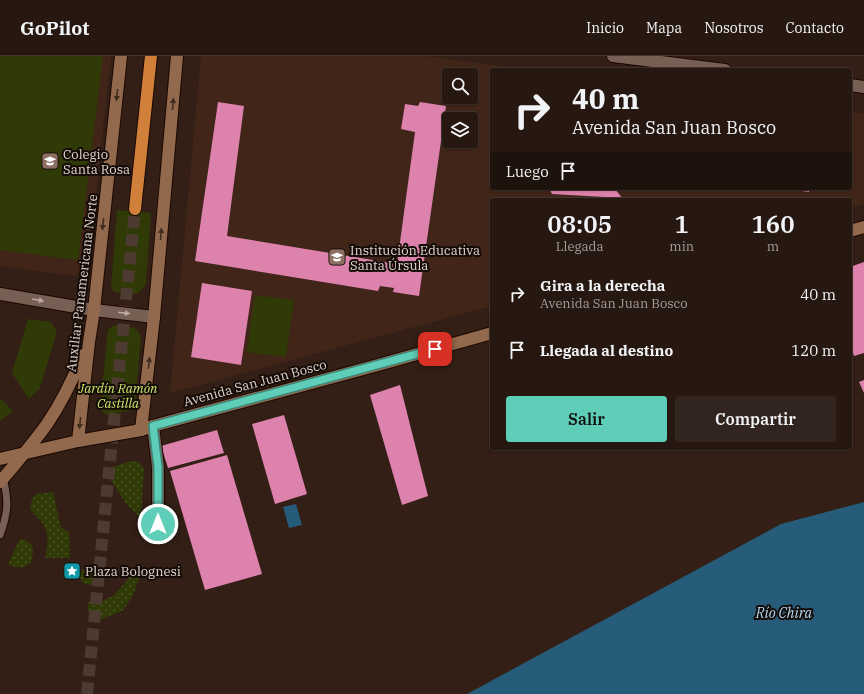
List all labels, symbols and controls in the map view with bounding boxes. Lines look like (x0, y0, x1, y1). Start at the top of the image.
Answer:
text: GoPilot (20, 16, 89, 40)
text: Inicio (586, 19, 624, 37)
text: Mapa (646, 19, 682, 37)
text: Nosotros (704, 19, 764, 37)
text: Contacto (786, 19, 844, 37)
map controls (442, 68, 478, 148)
button: search (442, 68, 478, 104)
text: 40 m (572, 80, 639, 117)
icon: right (506, 84, 558, 136)
one-way arrow (114, 89, 120, 101)
one-way arrow (169, 98, 176, 110)
button: layers (442, 112, 478, 148)
text: Avenida San Juan Bosco (572, 116, 776, 139)
place label: Colegio Santa Rosa (63, 146, 130, 178)
school or university icon: Colegio Santa Rosa (40, 151, 60, 171)
icon: arrive (557, 160, 579, 182)
text: Luego (506, 162, 549, 181)
street label: Auxiliar Panamericana Norte (63, 193, 101, 373)
text: 08:05 (547, 208, 612, 240)
text: 1 (675, 208, 689, 240)
text: 160 (751, 208, 795, 240)
one-way arrow (100, 218, 107, 230)
one-way arrow (158, 228, 165, 240)
text: Llegada (556, 238, 604, 255)
text: min (669, 238, 694, 255)
text: m (767, 238, 779, 255)
place label: Institución Educativa Santa Úrsula (350, 242, 480, 274)
school or university icon: Institución Educativa Santa Úrsula (327, 247, 347, 267)
text: Gira a la derecha (540, 276, 665, 295)
icon: right (506, 283, 528, 305)
text: 40 m (800, 285, 836, 304)
text: Avenida San Juan Bosco (540, 295, 688, 312)
one-way arrow (32, 297, 45, 303)
one-way arrow (118, 310, 130, 316)
pin (418, 332, 452, 366)
icon: arrive (424, 338, 446, 360)
icon: arrive (506, 339, 528, 361)
text: Llegada al destino (540, 341, 673, 360)
text: 120 m (791, 341, 836, 360)
street label: Avenida San Juan Bosco (182, 356, 328, 410)
one-way arrow (145, 357, 152, 369)
park label: Jardín Ramón Castilla (77, 380, 158, 412)
button: Salir (506, 396, 667, 442)
button: Compartir (675, 396, 836, 442)
one-way arrow (77, 417, 83, 429)
position arrow (137, 503, 179, 545)
place icon: Plaza Bolognesi (62, 561, 82, 581)
place label: Plaza Bolognesi (85, 563, 181, 580)
water label: Río Chira (755, 604, 813, 622)

